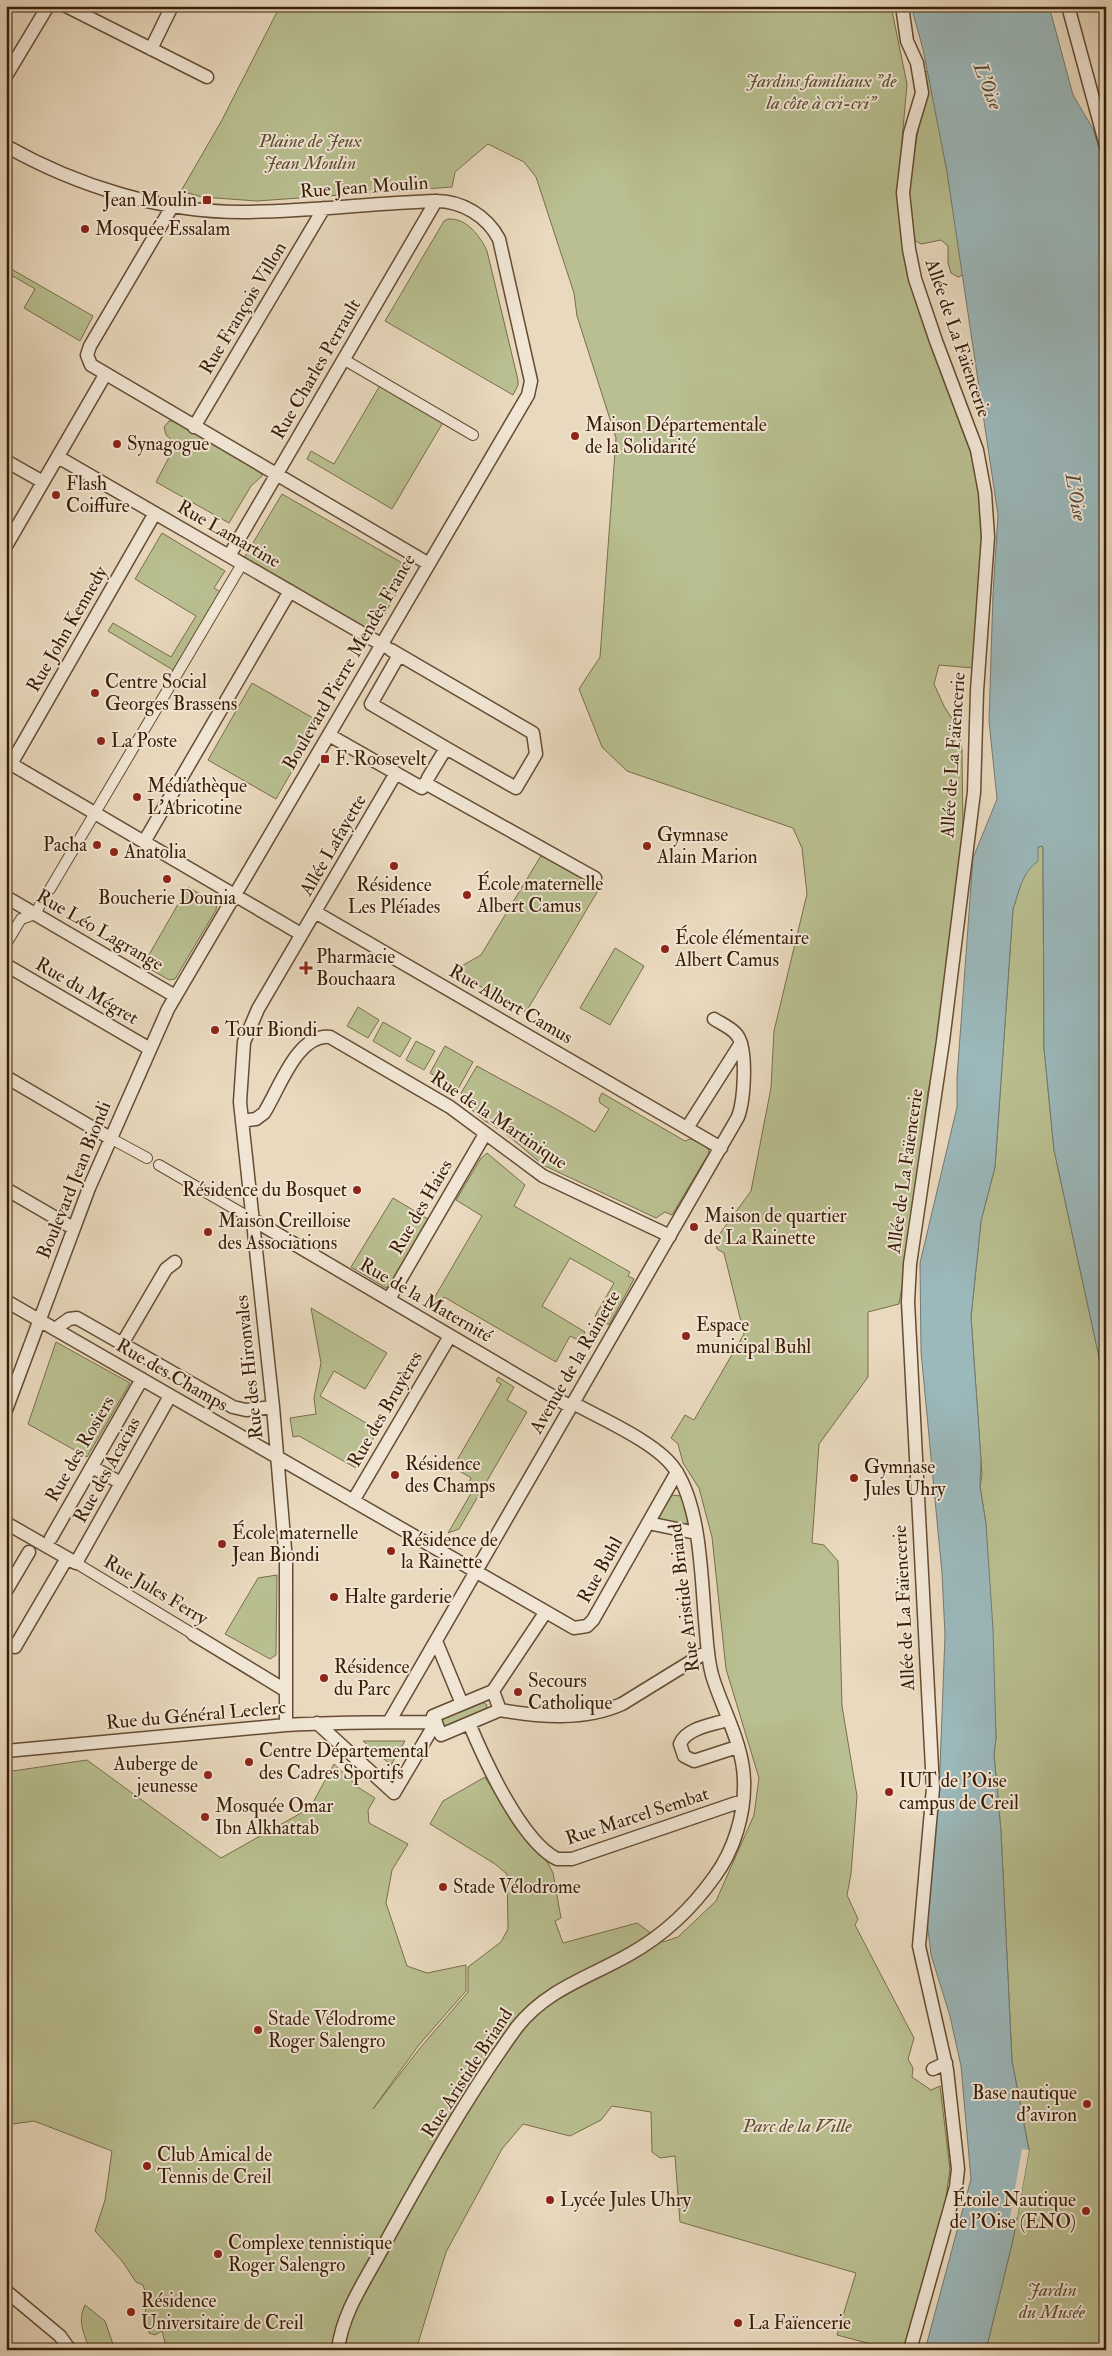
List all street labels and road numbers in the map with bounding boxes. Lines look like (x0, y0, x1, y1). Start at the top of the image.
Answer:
street label: Rue Jean Moulin (299, 171, 429, 203)
street label: Rue François Villon (194, 237, 292, 379)
street label: Allée de La Faïencerie (919, 255, 996, 420)
street label: Rue Charles Perrault (266, 294, 366, 444)
street label: Rue Lamartine (173, 495, 285, 573)
street label: Boulevard Pierre Mendès France (277, 550, 421, 774)
street label: Rue John Kennedy (21, 561, 113, 696)
street label: Allée de La Faïencerie (935, 671, 971, 840)
street label: Allée Lafayette (294, 790, 372, 901)
street label: Rue Léo Lagrange (32, 884, 168, 976)
street label: Rue du Mégret (31, 952, 143, 1030)
street label: Rue Albert Camus (445, 959, 577, 1049)
street label: Rue de la Martinique (426, 1065, 572, 1175)
street label: Allée de La Faïencerie (881, 1087, 928, 1256)
street label: Boulevard Jean Biondi (31, 1098, 117, 1262)
street label: Rue des Haies (384, 1155, 458, 1259)
street label: Rue de la Maternité (355, 1252, 497, 1348)
street label: Avenue de la Rainette (524, 1286, 626, 1439)
street label: Rue des Hironvales (230, 1294, 268, 1440)
street label: Rue des Champs (111, 1333, 232, 1418)
street label: Rue des Bruyères (342, 1347, 428, 1471)
street label: Rue des Rosiers (40, 1392, 120, 1506)
street label: Rue des Acacias (68, 1413, 146, 1527)
street label: Rue Aristide Briand (663, 1522, 705, 1674)
street label: Allée de La Faïencerie (888, 1524, 920, 1692)
street label: Rue Buhl (572, 1532, 628, 1607)
street label: Rue Jules Ferry (99, 1549, 213, 1631)
street label: Rue du Général Leclerc (105, 1695, 287, 1735)
street label: Rue Marcel Sembat (562, 1782, 712, 1850)
street label: Rue Aristide Briand (416, 2003, 518, 2142)

